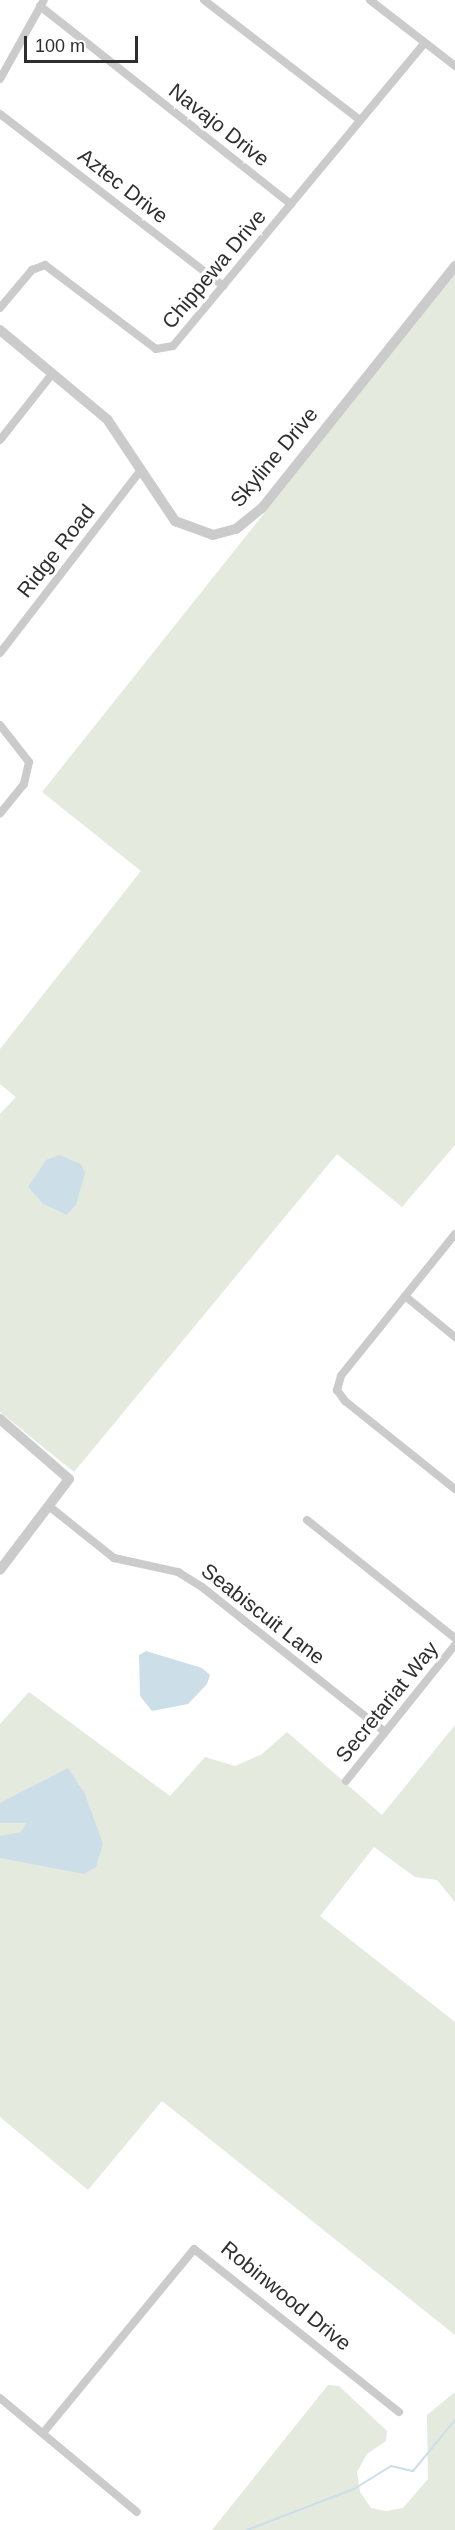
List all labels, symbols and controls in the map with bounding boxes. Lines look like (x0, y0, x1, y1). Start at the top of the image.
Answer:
scale bar (27, 24, 141, 62)
text: 100 m (35, 36, 85, 56)
street label: Navajo Drive (164, 78, 274, 172)
street label: Aztec Drive (73, 143, 173, 229)
street label: Chippewa Drive (157, 204, 271, 334)
street label: Skyline Drive (225, 402, 323, 512)
street label: Ridge Road (12, 500, 100, 602)
street label: Seabiscuit Lane (196, 1558, 330, 1670)
street label: Secretariat Way (330, 1636, 444, 1768)
street label: Robinwood Drive (216, 2236, 356, 2356)

